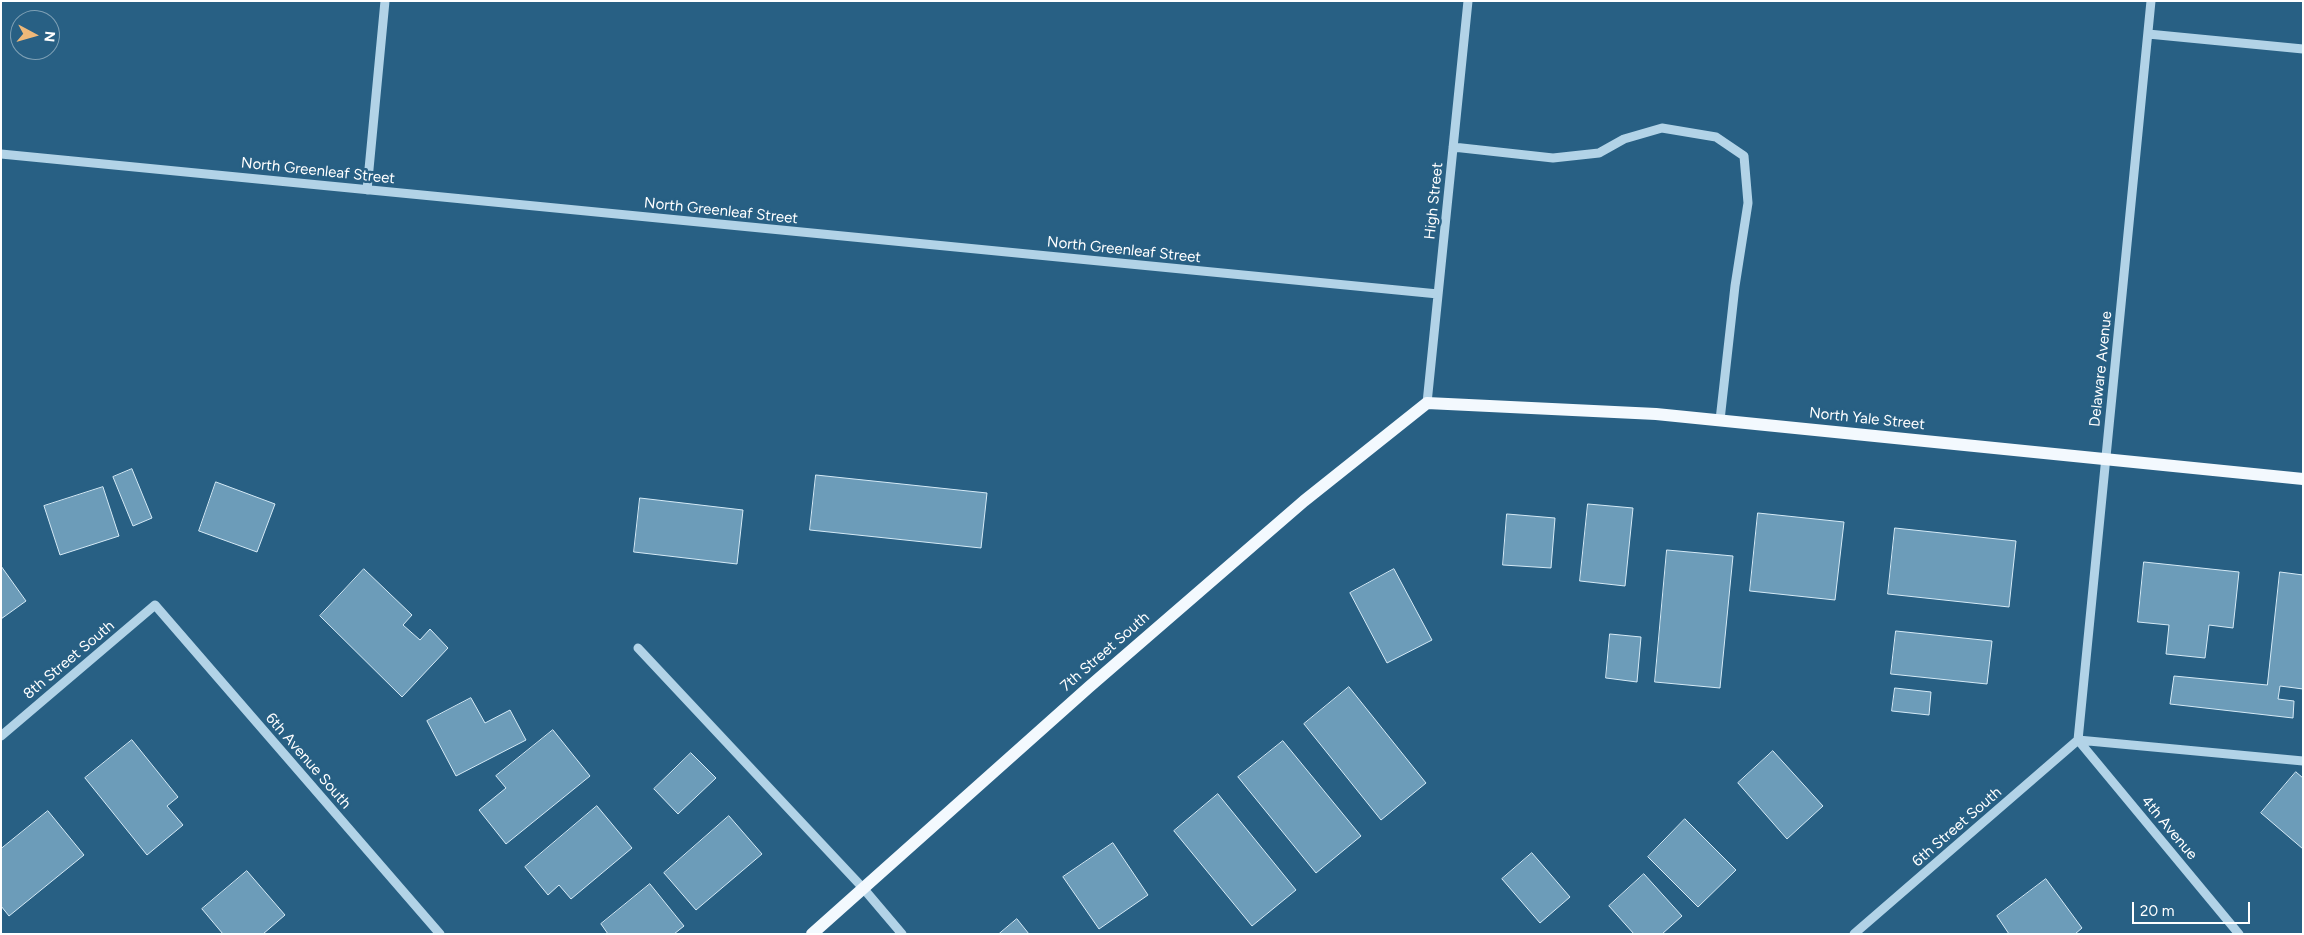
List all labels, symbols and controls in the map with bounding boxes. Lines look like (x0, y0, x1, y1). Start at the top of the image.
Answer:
north arrow (10, 10, 60, 60)
text: N (40, 30, 58, 43)
street label: North Greenleaf Street (240, 154, 396, 188)
street label: High Street (1421, 161, 1447, 241)
street label: North Greenleaf Street (643, 194, 799, 228)
street label: North Greenleaf Street (1046, 233, 1202, 267)
street label: Delaware Avenue (2086, 310, 2116, 428)
street label: North Yale Street (1808, 404, 1926, 434)
street label: 7th Street South (1057, 609, 1153, 695)
street label: 8th Street South (20, 617, 118, 703)
street label: 6th Avenue South (262, 709, 354, 813)
street label: 6th Street South (1909, 783, 2005, 871)
street label: 4th Avenue (2137, 792, 2201, 864)
scale bar (2134, 892, 2252, 924)
text: 20 m (2140, 902, 2174, 920)

